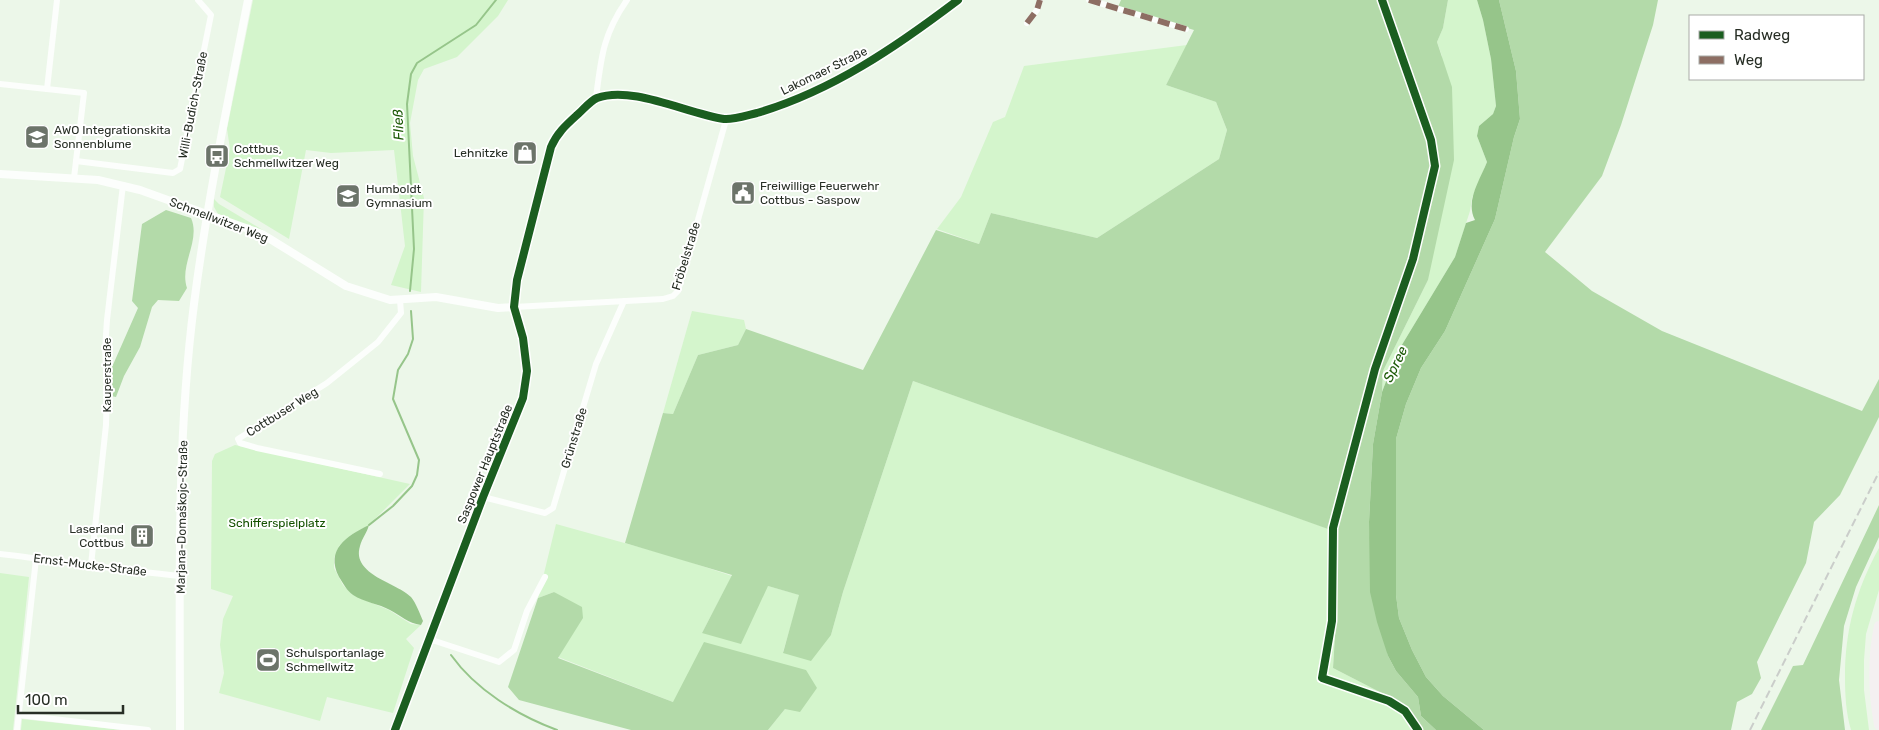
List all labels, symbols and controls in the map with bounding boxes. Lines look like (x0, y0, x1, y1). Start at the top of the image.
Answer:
legend (1689, 15, 1864, 80)
text: Radweg (1734, 26, 1790, 44)
street label: Lakomaer Straße (778, 44, 870, 98)
street label: Willi-Budich-Straße (176, 50, 210, 160)
text: Weg (1734, 51, 1763, 69)
water label: Fließ (389, 108, 408, 141)
place label: AWO Integrationskita Sonnenblume (54, 123, 171, 151)
school or university icon: AWO Integrationskita Sonnenblume (24, 124, 50, 150)
shop icon: Lehnitzke (512, 140, 538, 166)
place label: Cottbus, Schmellwitzer Weg (234, 142, 339, 170)
bus stop icon: Cottbus, Schmellwitzer Weg (204, 143, 230, 169)
place label: Lehnitzke (454, 146, 508, 160)
place label: Freiwillige Feuerwehr Cottbus - Saspow (760, 179, 880, 207)
public building icon: Freiwillige Feuerwehr Cottbus - Saspow (730, 180, 756, 206)
place label: Humboldt Gymnasium (366, 182, 432, 210)
school or university icon: Humboldt Gymnasium (335, 183, 361, 209)
street label: Schmellwitzer Weg (168, 195, 270, 245)
street label: Fröbelstraße (669, 220, 703, 292)
street label: Kauperstraße (100, 337, 114, 413)
water label: Spree (1380, 343, 1411, 385)
street label: Cottbuser Weg (244, 384, 320, 440)
street label: Saspower Hauptstraße (455, 402, 515, 526)
street label: Grünstraße (558, 406, 590, 470)
street label: Marjana-Domaškojc-Straße (174, 440, 190, 594)
park label: Schifferspielplatz (228, 516, 326, 530)
place label: Laserland Cottbus (69, 522, 124, 550)
building icon: Laserland Cottbus (129, 523, 155, 549)
street label: Ernst-Mucke-Straße (33, 551, 148, 579)
place label: Schulsportanlage Schmellwitz (286, 646, 385, 674)
sports icon: Schulsportanlage Schmellwitz (255, 647, 281, 673)
scale bar (18, 682, 122, 714)
text: 100 m (25, 691, 67, 709)

